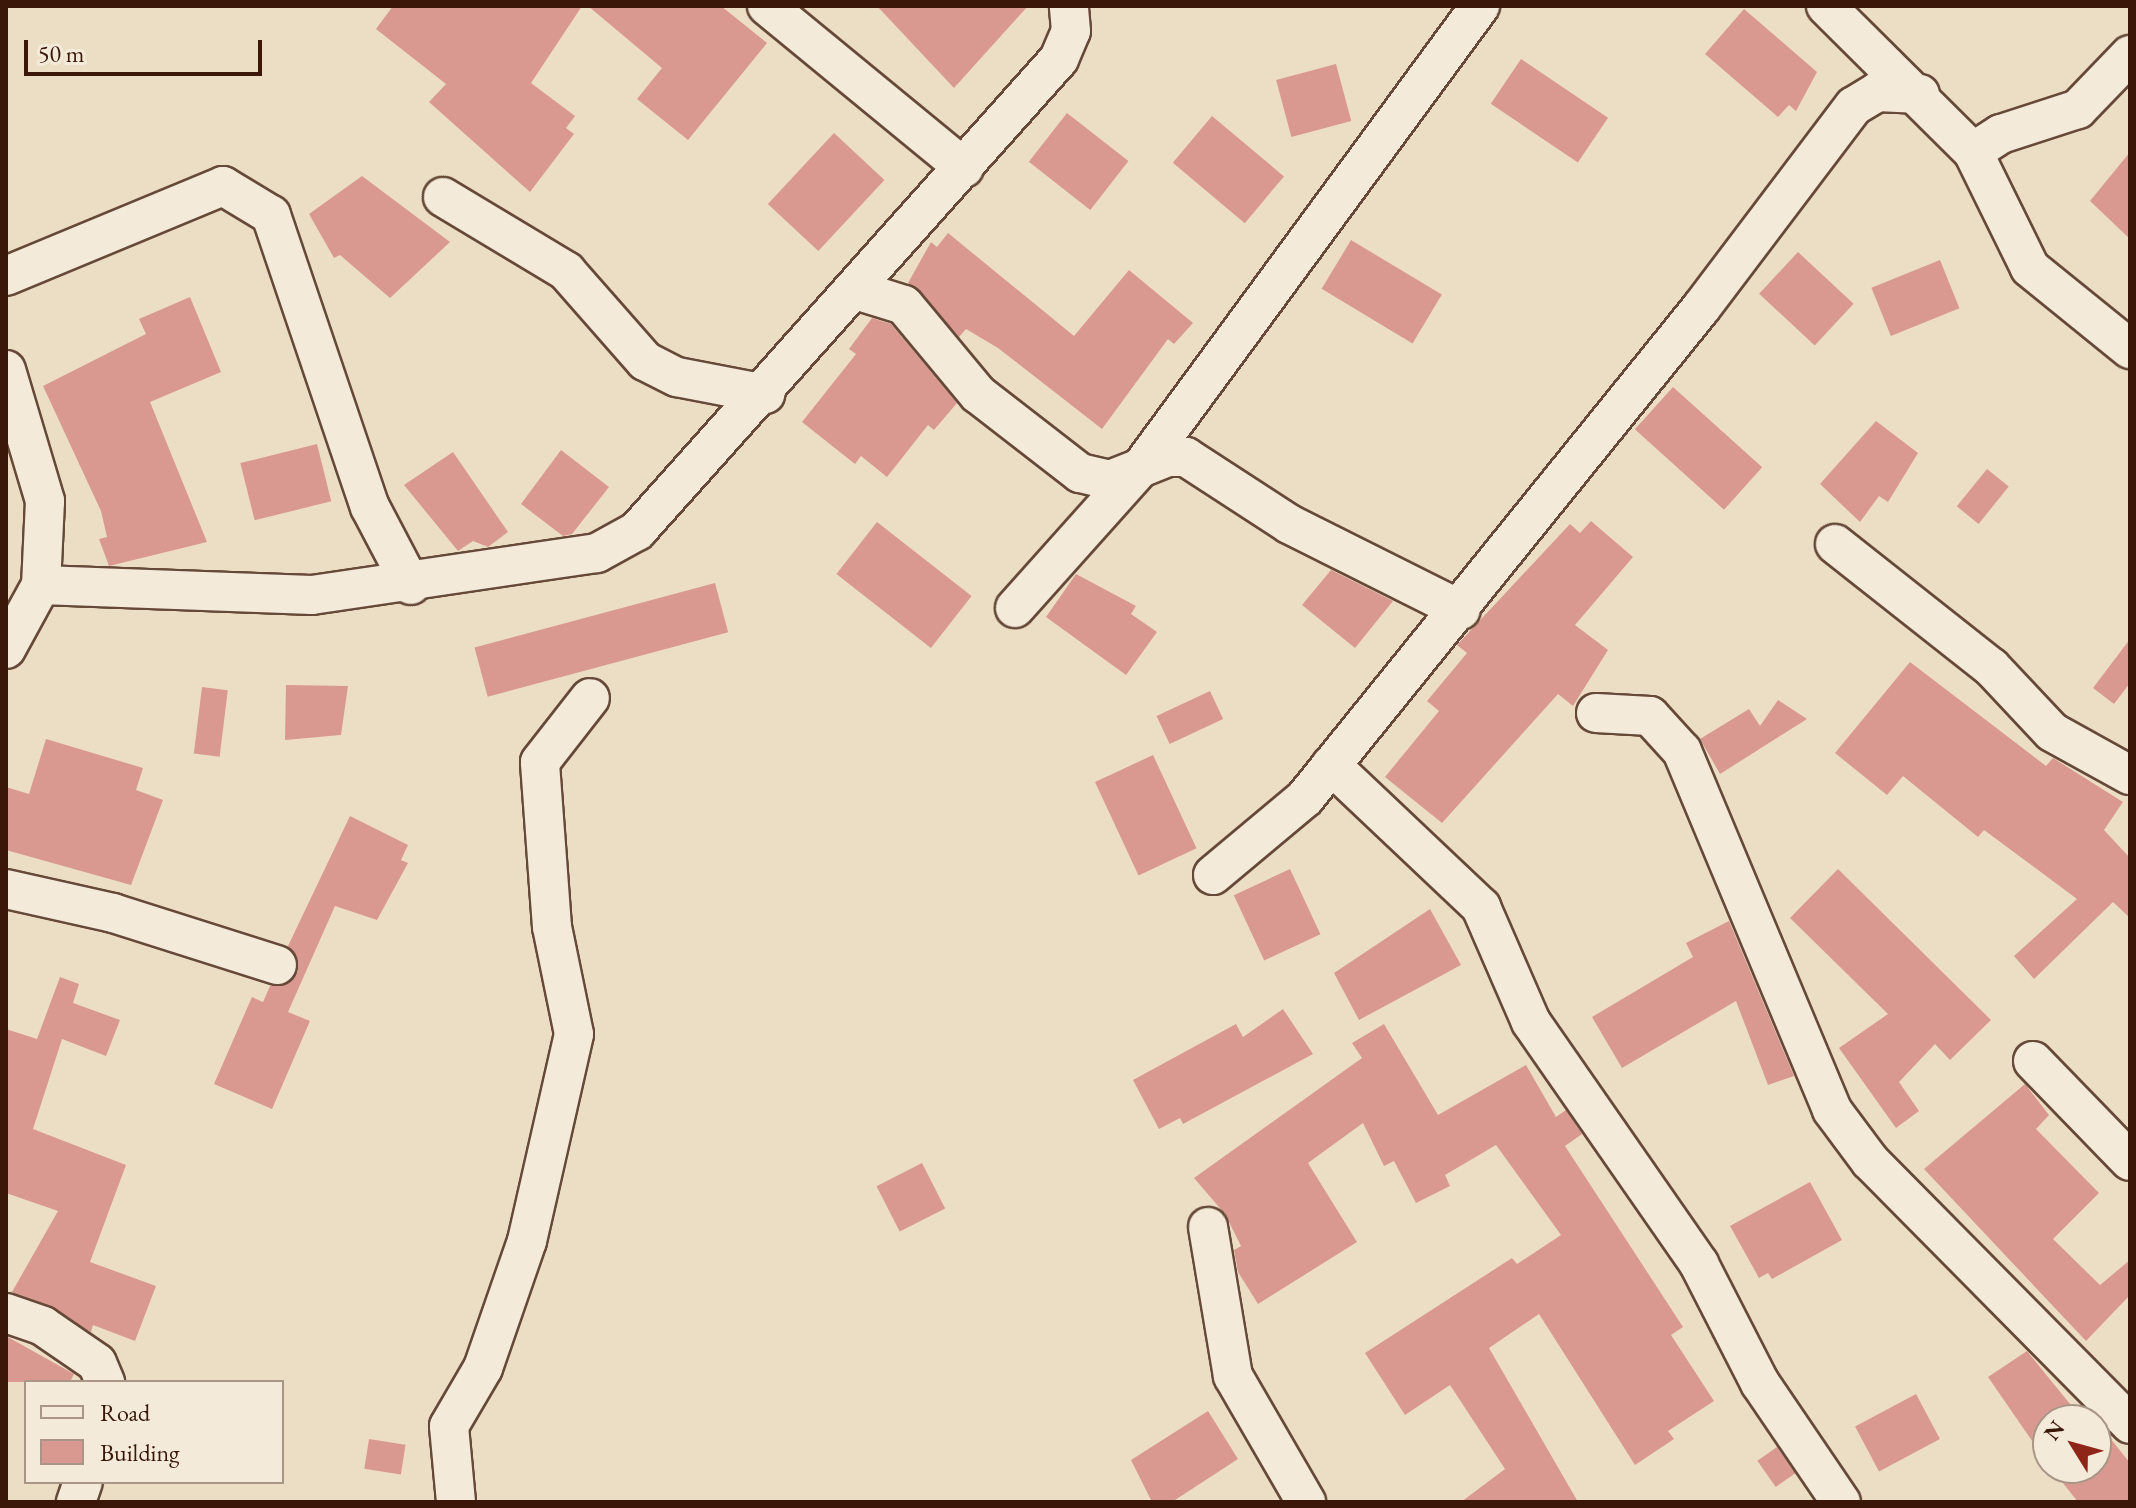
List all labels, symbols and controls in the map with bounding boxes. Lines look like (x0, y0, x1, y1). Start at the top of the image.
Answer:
scale bar (28, 24, 266, 74)
text: 50 m (38, 38, 85, 69)
legend (24, 1380, 284, 1484)
text: Road (100, 1397, 150, 1428)
north arrow (2032, 1404, 2112, 1484)
text: N (2037, 1415, 2071, 1446)
text: Building (100, 1437, 180, 1468)

